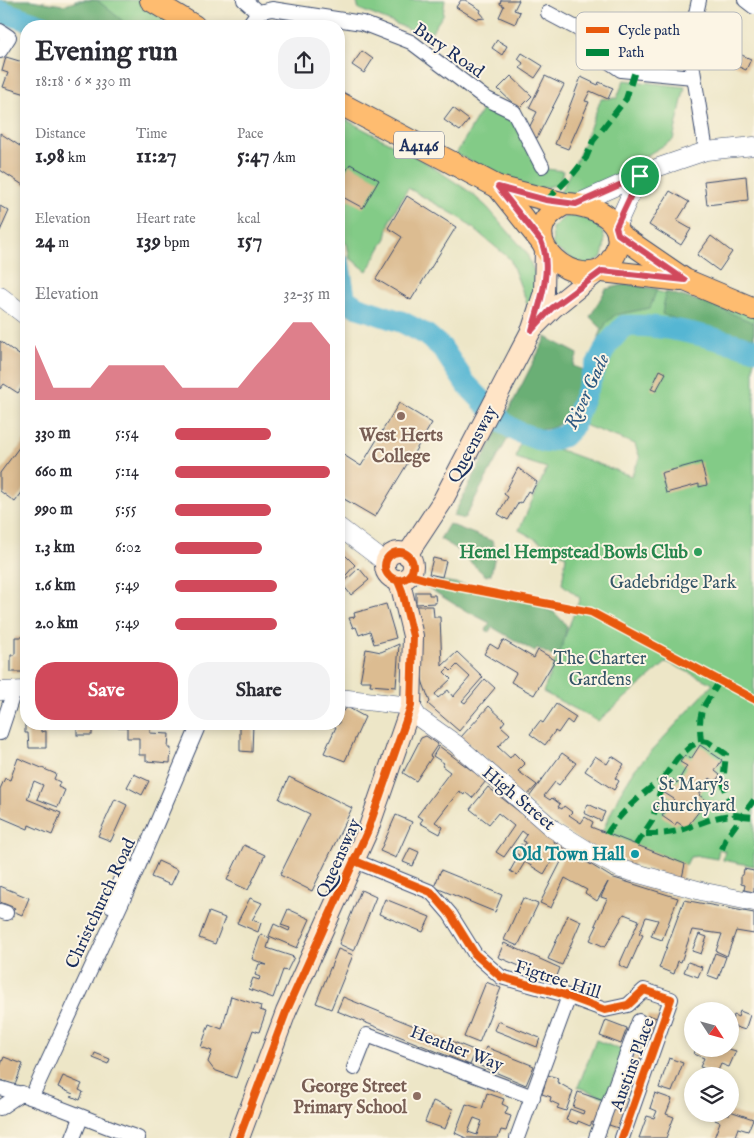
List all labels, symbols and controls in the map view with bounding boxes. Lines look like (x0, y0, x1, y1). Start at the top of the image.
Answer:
legend (576, 12, 742, 70)
street label: Bury Road (408, 18, 488, 84)
text: Cycle path (618, 22, 680, 40)
text: Evening run (35, 35, 178, 70)
button: share (278, 37, 330, 89)
text: Path (618, 44, 645, 62)
text: 18:18 · 6 × 330 m (35, 72, 131, 92)
text: Distance (35, 125, 86, 143)
text: Time (136, 125, 167, 143)
text: Pace (237, 125, 264, 143)
road number: A4146 (394, 132, 444, 158)
text: 1.98 (35, 143, 65, 170)
text: 11:27 (136, 143, 177, 170)
text: 5:47 (237, 143, 270, 170)
text: km (65, 149, 86, 167)
text: /km (270, 149, 296, 167)
pin (619, 155, 661, 197)
icon: arrive (626, 162, 654, 190)
text: Elevation (35, 210, 91, 228)
text: Heart rate (136, 210, 196, 228)
text: kcal (237, 210, 260, 228)
text: 24 (35, 228, 55, 255)
text: 139 (136, 228, 161, 255)
text: 157 (237, 228, 262, 255)
text: m (55, 234, 69, 252)
text: bpm (161, 234, 190, 252)
text: Elevation (35, 285, 98, 305)
text: 32–35 m (284, 285, 330, 305)
water label: River Gade (560, 350, 616, 433)
street label: Queensway (443, 402, 503, 488)
marker: West Herts College (395, 410, 407, 422)
text: 330 m (35, 424, 71, 444)
text: 5:54 (115, 424, 139, 444)
place label: West Herts College (358, 425, 443, 469)
text: 660 m (35, 462, 72, 482)
text: 5:14 (115, 462, 139, 482)
text: 990 m (35, 500, 73, 520)
text: 5:55 (115, 500, 137, 520)
text: 1.3 km (35, 538, 75, 558)
text: 6:02 (115, 538, 141, 558)
place label: Hemel Hempstead Bowls Club (459, 542, 688, 565)
marker: Hemel Hempstead Bowls Club (692, 546, 704, 558)
park label: Gadebridge Park (610, 572, 737, 595)
text: 1.6 km (35, 576, 76, 596)
text: 5:49 (115, 576, 140, 596)
text: 2.0 km (35, 614, 78, 634)
text: 5:49 (115, 614, 140, 634)
park label: The Charter Gardens (554, 648, 647, 692)
button: Save (35, 662, 178, 720)
button: Share (188, 662, 330, 720)
street label: High Street (477, 762, 559, 836)
park label: St Mary's churchyard (653, 774, 736, 818)
street label: Queensway (312, 815, 367, 902)
street label: Christchurch Road (61, 834, 142, 973)
place label: Old Town Hall (512, 844, 626, 867)
marker: Old Town Hall (629, 848, 641, 860)
street label: Figtree Hill (511, 956, 604, 1005)
north arrow (684, 1002, 739, 1058)
map controls (684, 1002, 739, 1122)
street label: Austins Place (606, 1015, 661, 1115)
street label: Heather Way (406, 1021, 507, 1078)
button: layers (684, 1067, 739, 1122)
place label: George Street Primary School (293, 1076, 408, 1120)
marker: George Street Primary School (411, 1090, 423, 1102)

